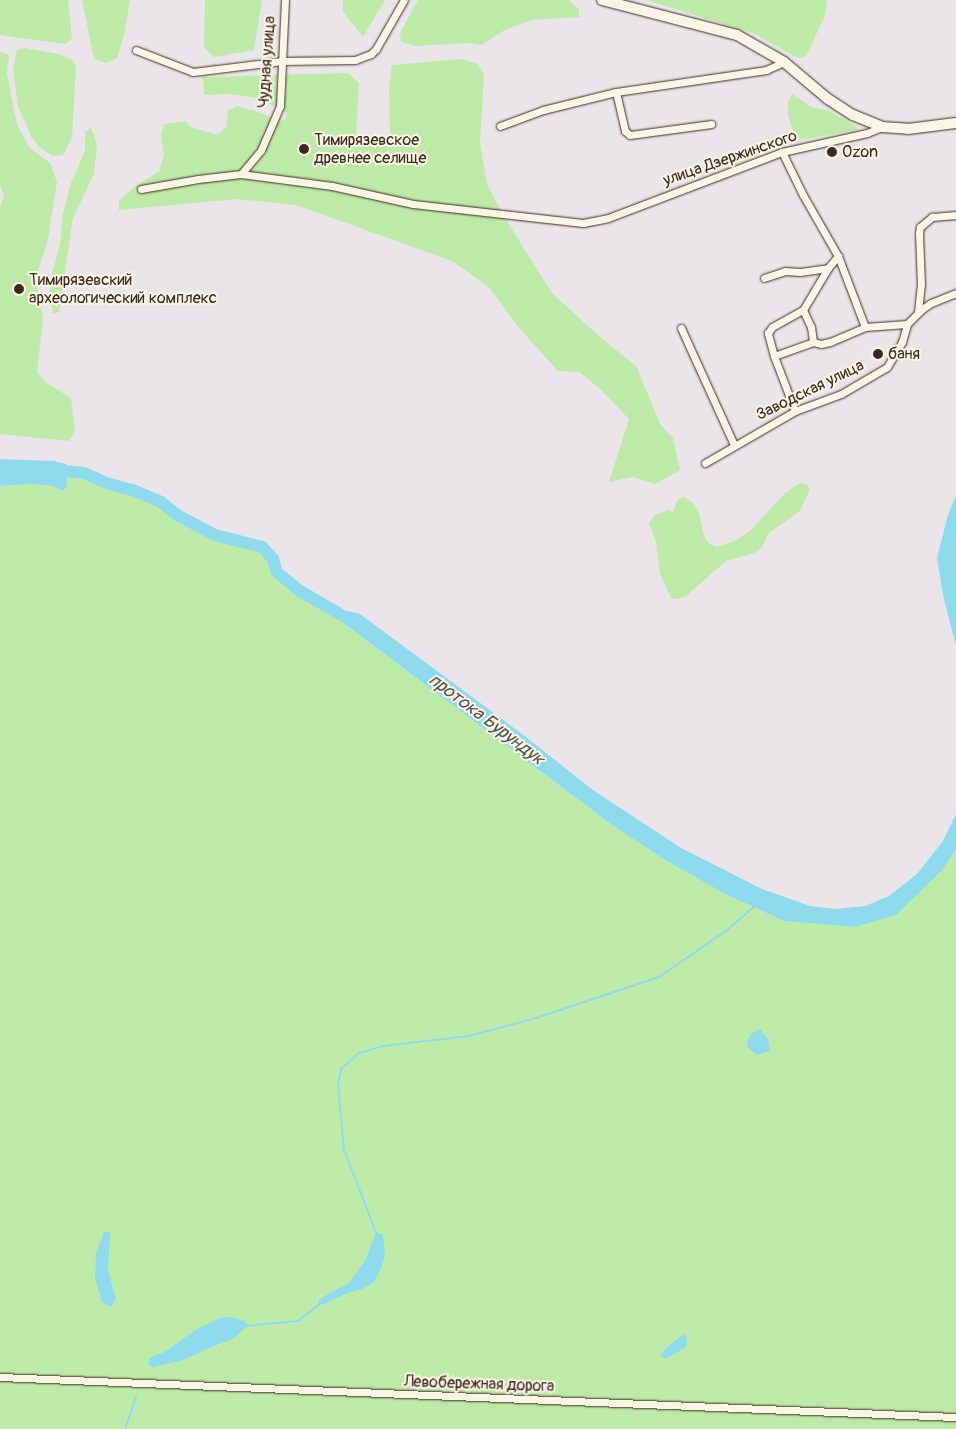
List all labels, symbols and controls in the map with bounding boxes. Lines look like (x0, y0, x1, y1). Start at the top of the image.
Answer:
street label: Чудная улица (254, 15, 280, 109)
street label: улица Дзержинского (660, 126, 800, 190)
place label: Тимирязевское древнее селище (314, 130, 427, 168)
place label: Ozon (842, 142, 878, 162)
marker: Тимирязевское древнее селище (298, 143, 310, 155)
marker: Ozon (826, 146, 838, 158)
place label: Тимирязевский археологический комплекс (29, 270, 217, 308)
marker: Тимирязевский археологический комплекс (13, 283, 25, 295)
place label: баня (888, 344, 920, 364)
marker: баня (872, 348, 884, 360)
street label: Заводская улица (753, 356, 867, 424)
water label: протока Бурундук (424, 670, 548, 770)
street label: Левобережная дорога (404, 1372, 554, 1396)

